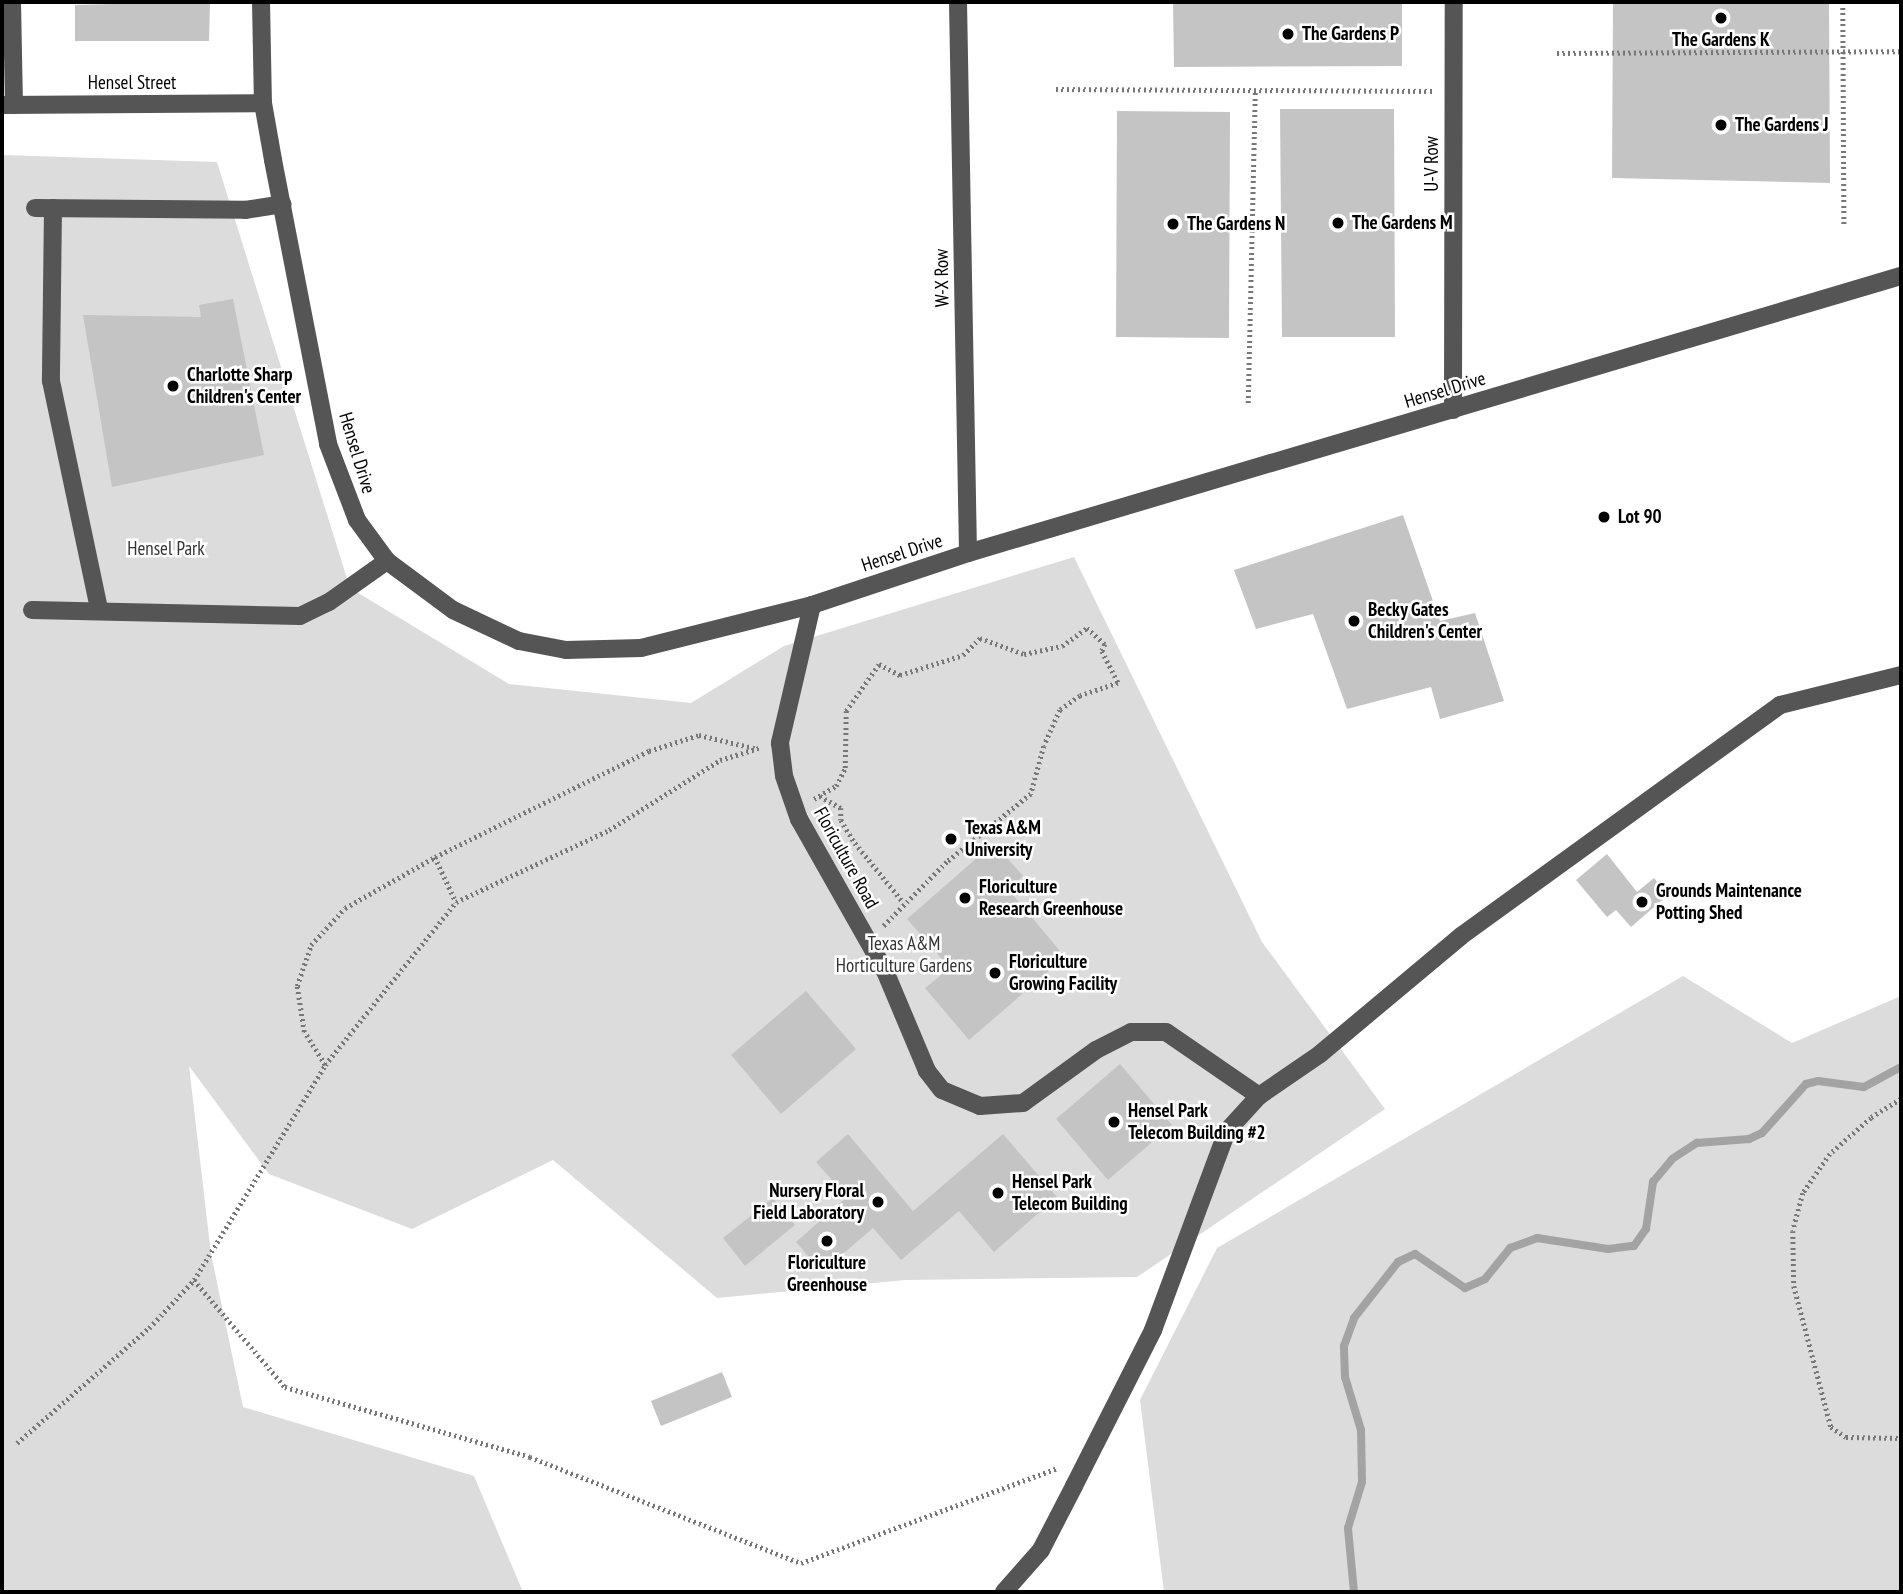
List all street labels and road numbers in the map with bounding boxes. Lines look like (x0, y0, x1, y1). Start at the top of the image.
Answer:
street label: Hensel Street (88, 72, 176, 94)
street label: U-V Row (1421, 136, 1443, 192)
street label: W-X Row (930, 248, 954, 308)
street label: Hensel Drive (1402, 367, 1488, 413)
street label: Hensel Drive (334, 410, 380, 496)
street label: Hensel Drive (859, 529, 945, 577)
street label: Floriculture Road (809, 803, 883, 913)

